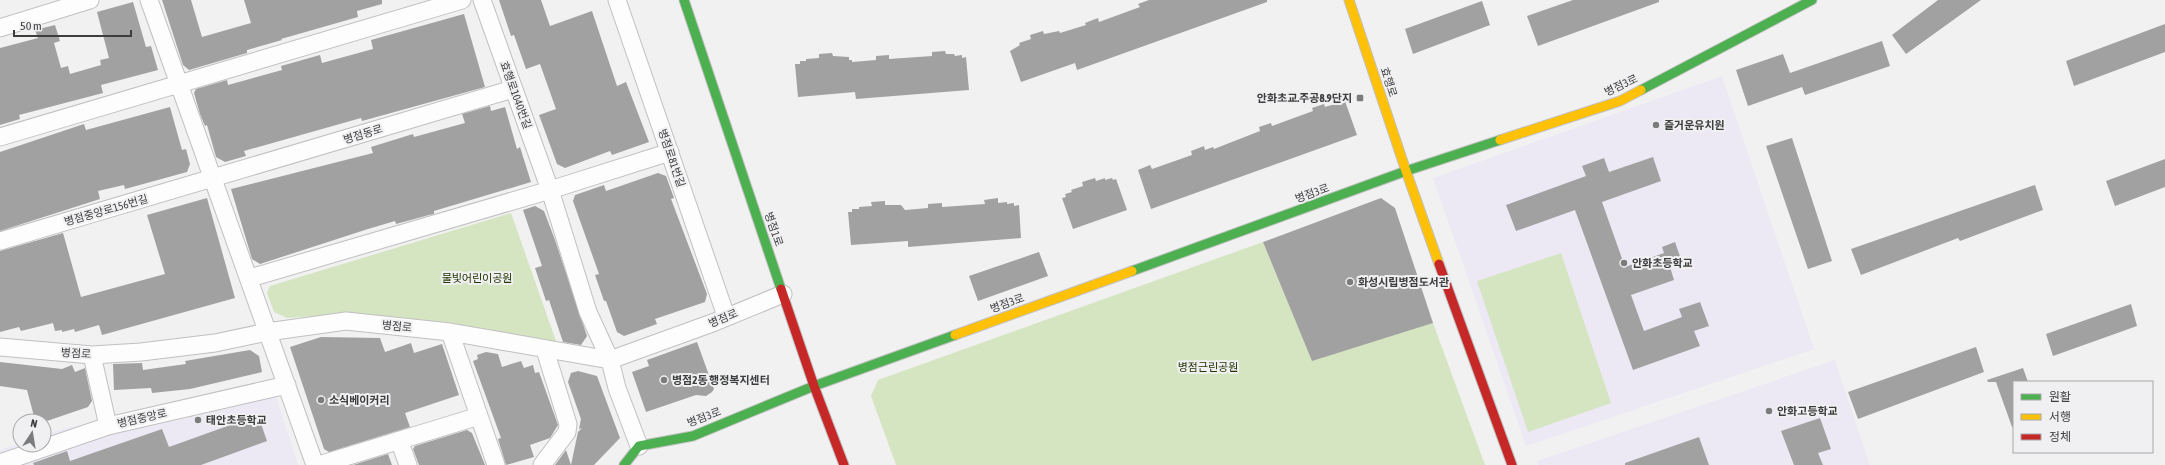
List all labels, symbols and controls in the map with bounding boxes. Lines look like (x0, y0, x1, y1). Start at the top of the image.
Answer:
scale bar (14, 12, 131, 38)
text: 50 m (20, 19, 42, 33)
street label: 효행로1040번길 (498, 59, 534, 131)
street label: 효행로 (1379, 66, 1399, 98)
street label: 병점3로 (1602, 72, 1640, 98)
place label: 안화초교.주공8.9단지 (1257, 92, 1352, 104)
marker: 안화초교.주공8.9단지 (1355, 93, 1365, 103)
place label: 즐거운유치원 (1664, 119, 1725, 131)
marker: 즐거운유치원 (1651, 120, 1661, 130)
street label: 병점동로 (342, 122, 384, 146)
street label: 병점로81번길 (656, 127, 688, 189)
street label: 병점3로 (1293, 181, 1331, 205)
street label: 병점중앙로156번길 (63, 192, 149, 228)
street label: 병점1로 (763, 210, 785, 248)
place label: 안화초등학교 (1632, 257, 1693, 269)
marker: 안화초등학교 (1619, 258, 1629, 268)
park label: 물빛어린이공원 (442, 272, 512, 284)
place label: 화성시립병점도서관 (1358, 276, 1449, 288)
marker: 화성시립병점도서관 (1345, 277, 1355, 287)
street label: 병점3로 (988, 291, 1026, 315)
street label: 병점로 (707, 307, 739, 329)
street label: 병점로 (381, 318, 413, 334)
street label: 병점로 (60, 346, 92, 360)
park label: 병점근린공원 (1178, 361, 1238, 373)
place label: 병점2동 행정복지센터 (672, 374, 770, 386)
marker: 병점2동 행정복지센터 (659, 375, 669, 385)
legend (2013, 381, 2153, 453)
text: 원활 (2049, 390, 2071, 404)
place label: 소식베이커리 (329, 394, 390, 406)
marker: 소식베이커리 (316, 395, 326, 405)
street label: 병점3로 (685, 405, 723, 429)
place label: 안화고등학교 (1777, 405, 1838, 417)
street label: 병점중앙로 (116, 406, 168, 430)
marker: 안화고등학교 (1764, 406, 1774, 416)
text: 서행 (2049, 410, 2071, 424)
north arrow (12, 413, 52, 453)
place label: 태안초등학교 (206, 414, 267, 426)
marker: 태안초등학교 (193, 415, 203, 425)
text: N (30, 417, 39, 430)
text: 정체 (2049, 430, 2071, 444)

